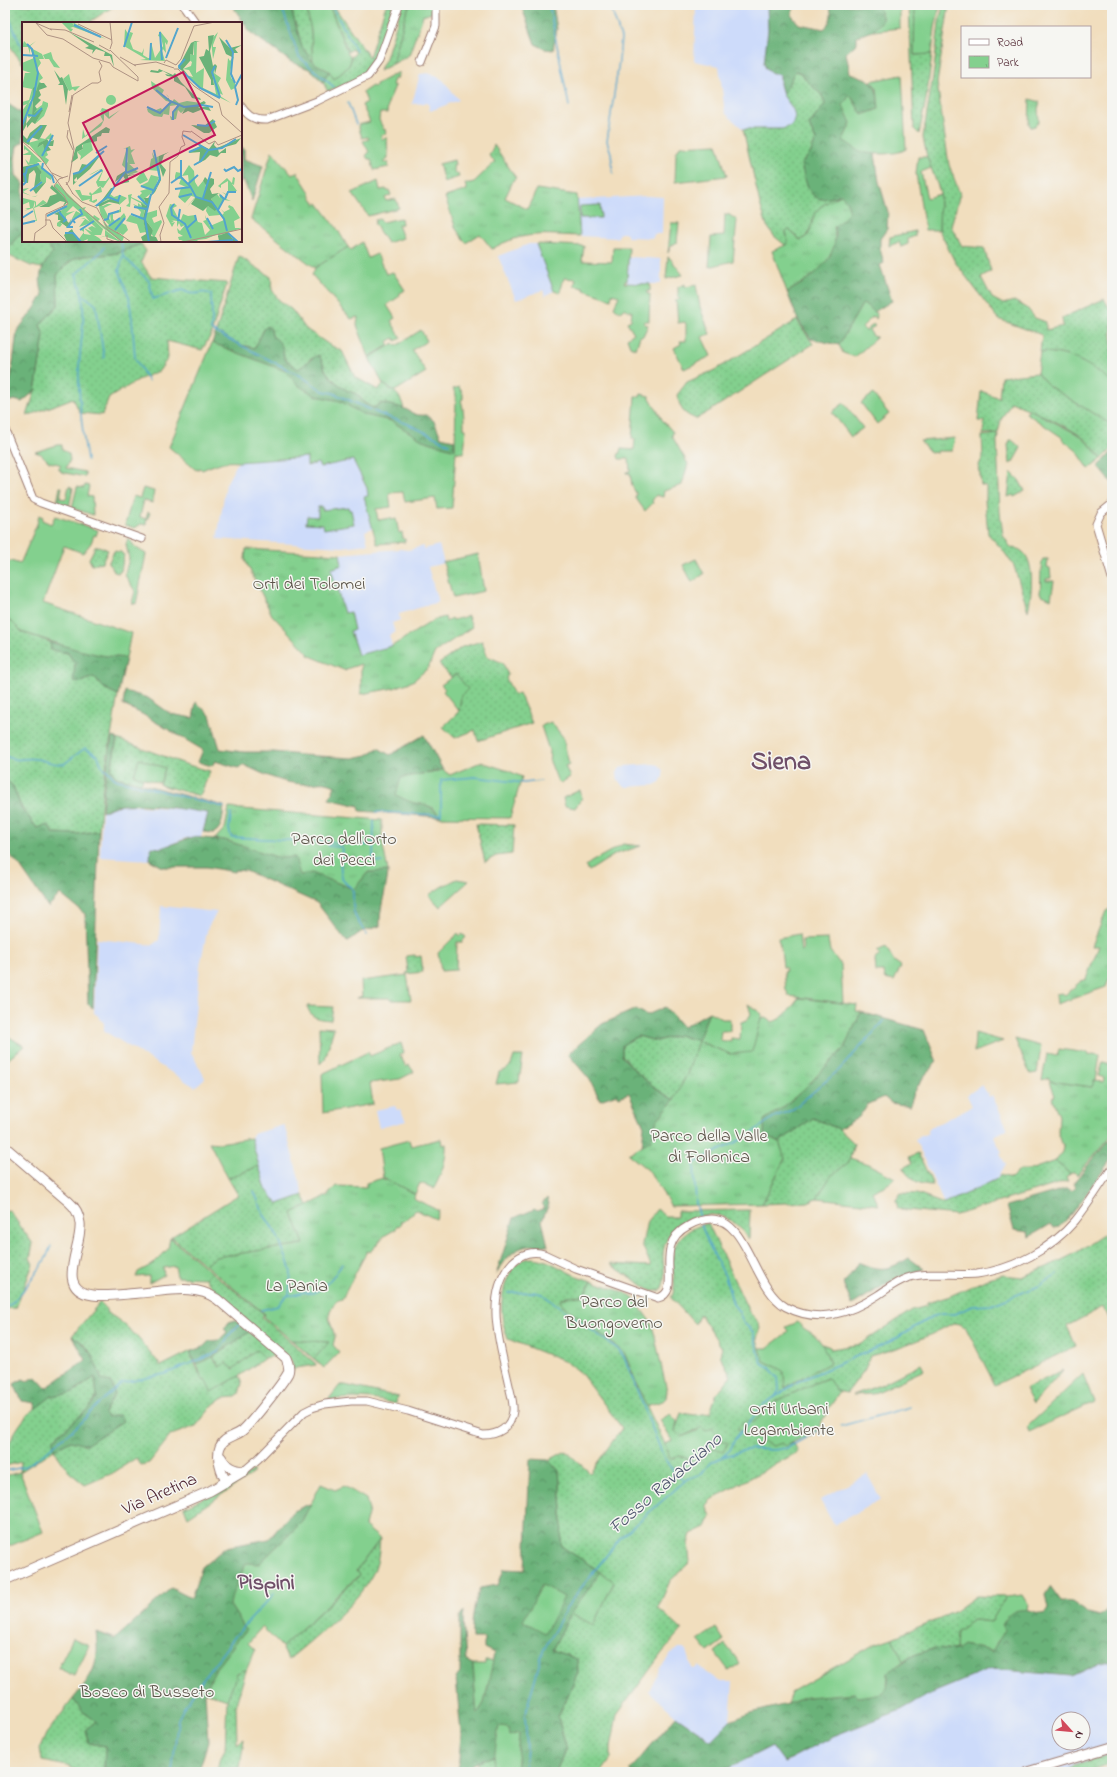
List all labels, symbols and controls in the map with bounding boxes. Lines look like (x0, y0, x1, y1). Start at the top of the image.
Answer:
inset map (22, 22, 242, 242)
legend (961, 26, 1091, 78)
text: Road (997, 34, 1023, 52)
text: Park (997, 54, 1019, 72)
park label: Orti dei Tolomei (252, 572, 366, 598)
district label: Siena (751, 744, 811, 782)
park label: Parco dell'Orto dei Pecci (291, 827, 397, 874)
park label: Parco della Valle di Follonica (650, 1124, 769, 1171)
park label: La Pania (266, 1274, 328, 1300)
park label: Parco del Buongoverno (564, 1290, 663, 1338)
park label: Orti Urbani Legambiente (744, 1397, 835, 1445)
water label: Fosso Ravacciano (603, 1426, 730, 1541)
street label: Via Aretina (118, 1467, 202, 1523)
district label: Pispini (237, 1568, 295, 1600)
park label: Bosco di Busseto (79, 1680, 214, 1706)
north arrow (1051, 1711, 1091, 1751)
text: N (1070, 1728, 1088, 1742)

